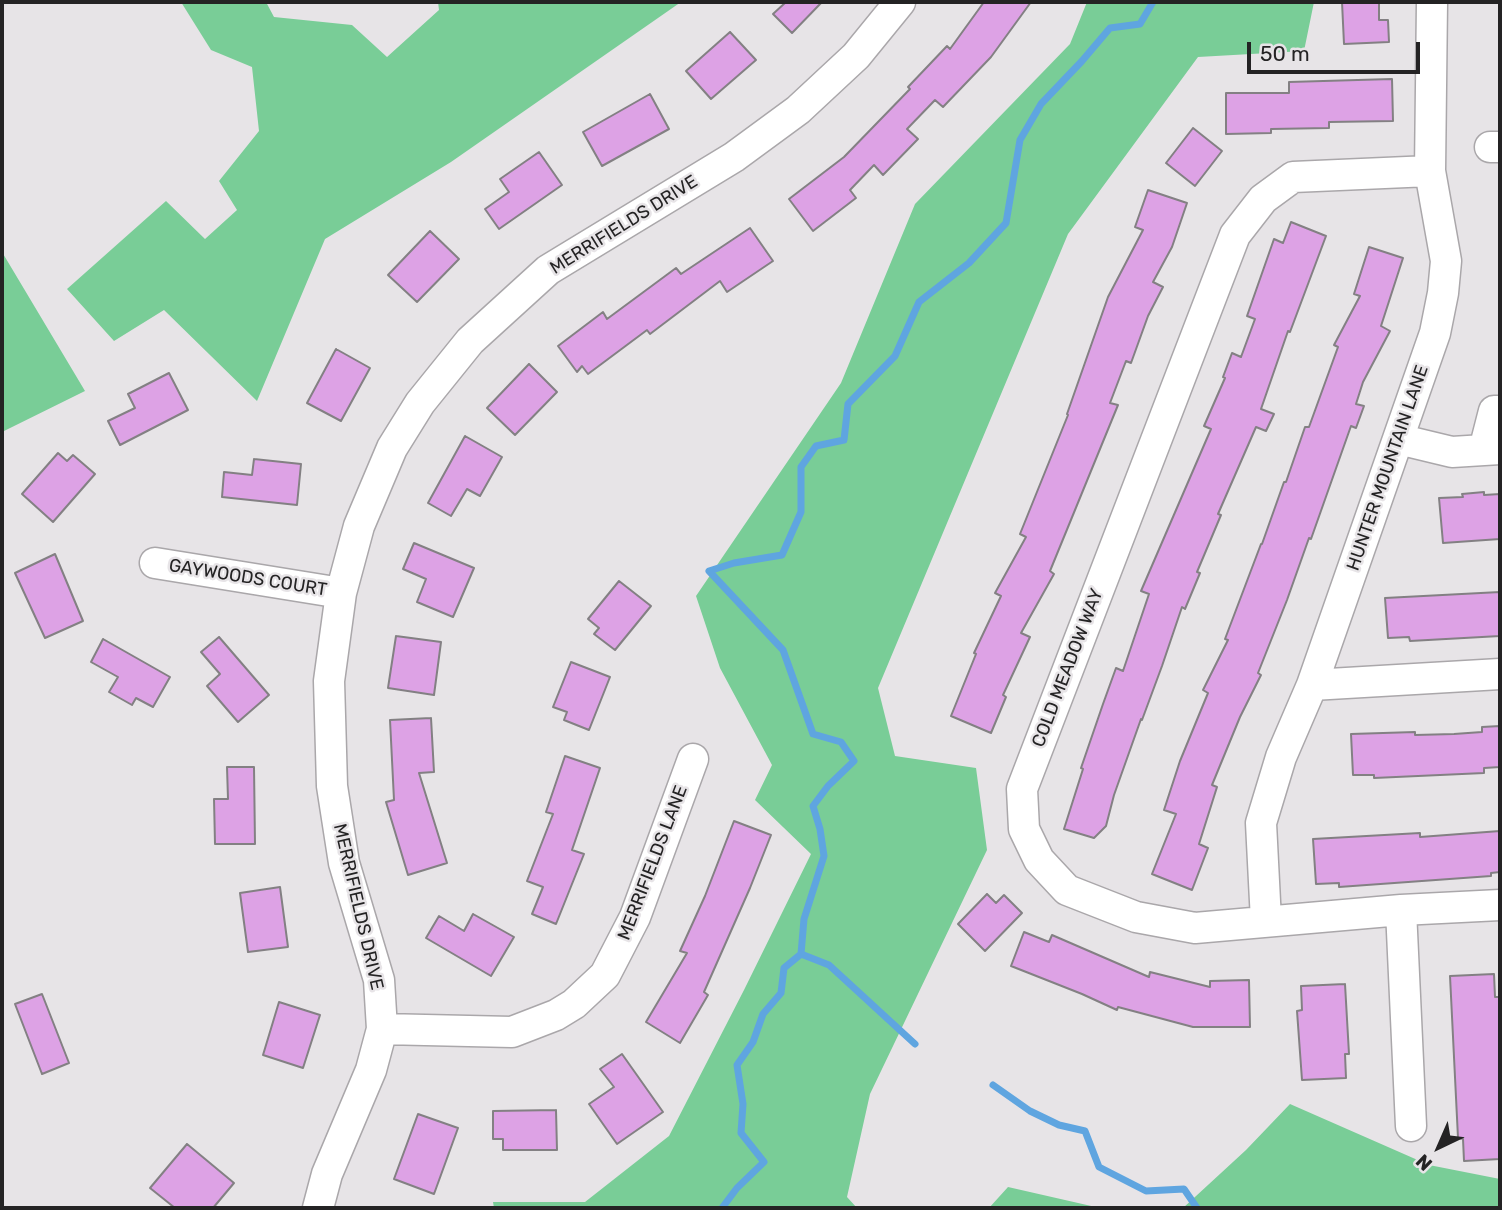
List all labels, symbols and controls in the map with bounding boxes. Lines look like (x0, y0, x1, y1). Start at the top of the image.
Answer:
scale bar (1250, 28, 1423, 72)
text: 50 m (1260, 41, 1310, 66)
street label: MERRIFIELDS DRIVE (546, 171, 702, 279)
street label: HUNTER MOUNTAIN LANE (1343, 363, 1433, 573)
street label: GAYWOODS COURT (167, 555, 329, 601)
street label: COLD MEADOW WAY (1028, 586, 1108, 750)
street label: MERRIFIELDS LANE (614, 783, 692, 943)
street label: MERRIFIELDS DRIVE (328, 822, 388, 992)
north arrow (1404, 1112, 1474, 1182)
text: N (1411, 1149, 1437, 1175)

